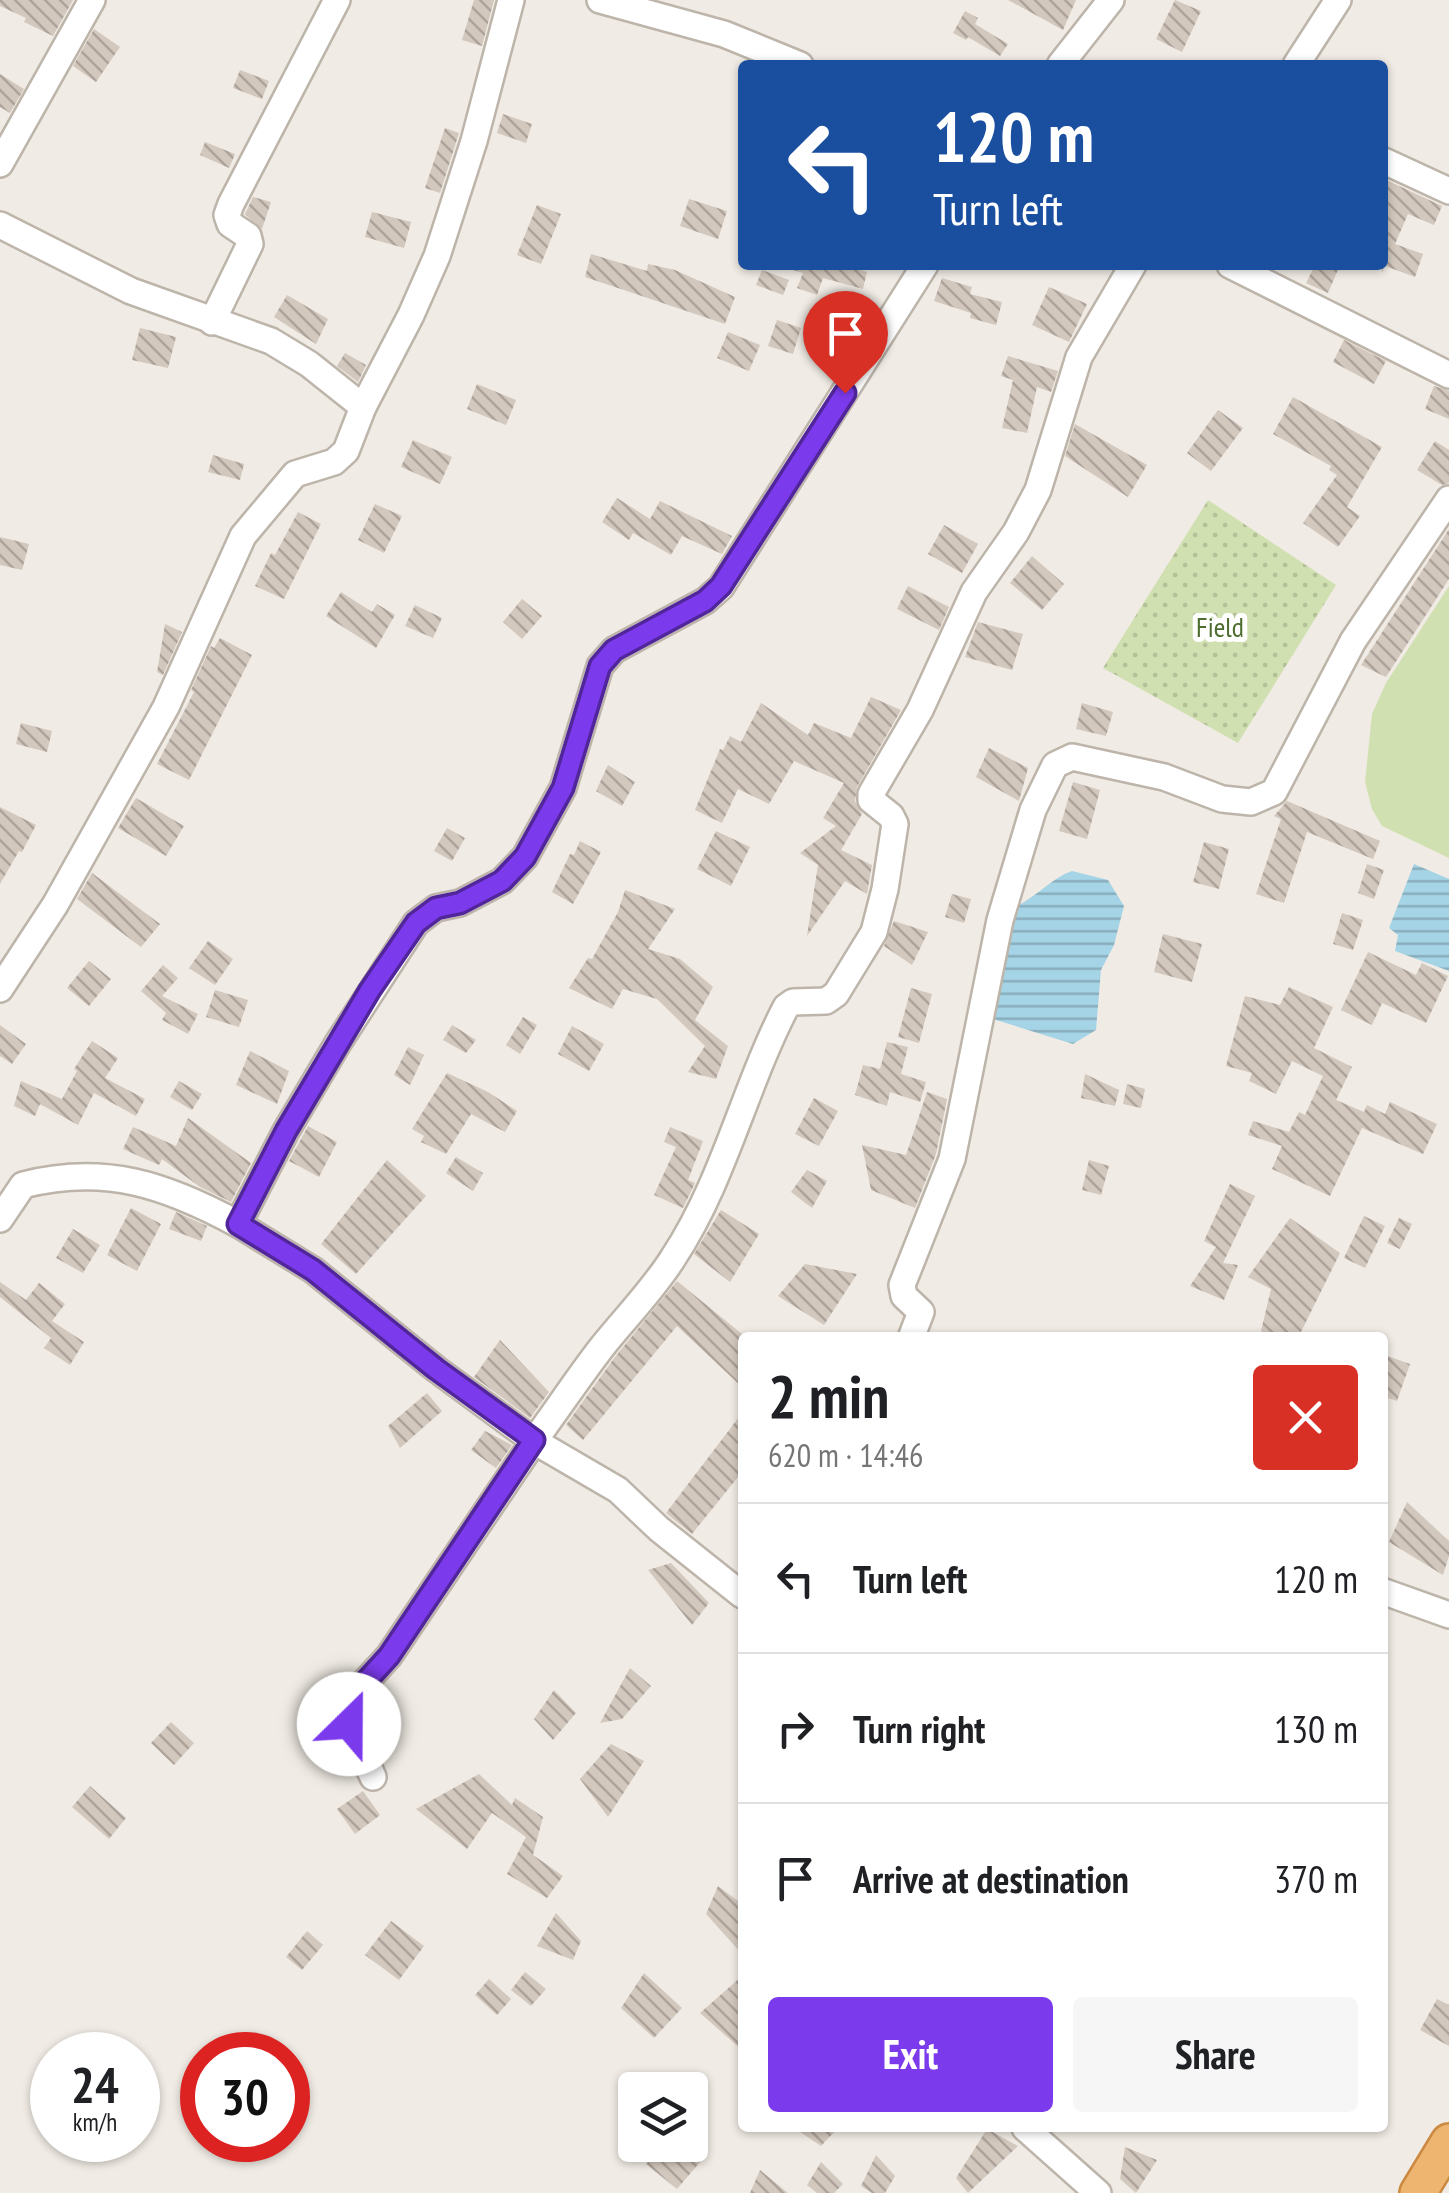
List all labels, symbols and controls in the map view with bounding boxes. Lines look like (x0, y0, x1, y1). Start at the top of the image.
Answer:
text: 120 m (933, 91, 1094, 181)
icon: left (768, 100, 898, 230)
text: Turn left (933, 179, 1063, 237)
pin (803, 291, 888, 394)
icon: arrive (818, 306, 873, 361)
park label: Field (1196, 608, 1244, 645)
text: 2 min (768, 1357, 889, 1435)
button: close (1253, 1365, 1358, 1470)
text: 620 m · 14:46 (768, 1434, 923, 1476)
icon: left (768, 1551, 823, 1606)
text: Turn left (853, 1554, 967, 1603)
text: 120 m (1274, 1554, 1358, 1603)
position arrow (297, 1672, 401, 1776)
icon: right (768, 1701, 823, 1756)
text: Turn right (853, 1704, 985, 1753)
text: 130 m (1274, 1704, 1358, 1753)
icon: arrive (768, 1851, 823, 1906)
text: Arrive at destination (853, 1854, 1129, 1903)
text: 370 m (1274, 1854, 1358, 1903)
button: Exit (768, 1997, 1053, 2112)
button: Share (1073, 1997, 1358, 2112)
speed limit sign: 30 (180, 2032, 310, 2162)
text: 24 (71, 2052, 119, 2117)
map controls (618, 2072, 708, 2162)
button: layers (618, 2072, 708, 2162)
text: km/h (73, 2106, 117, 2138)

